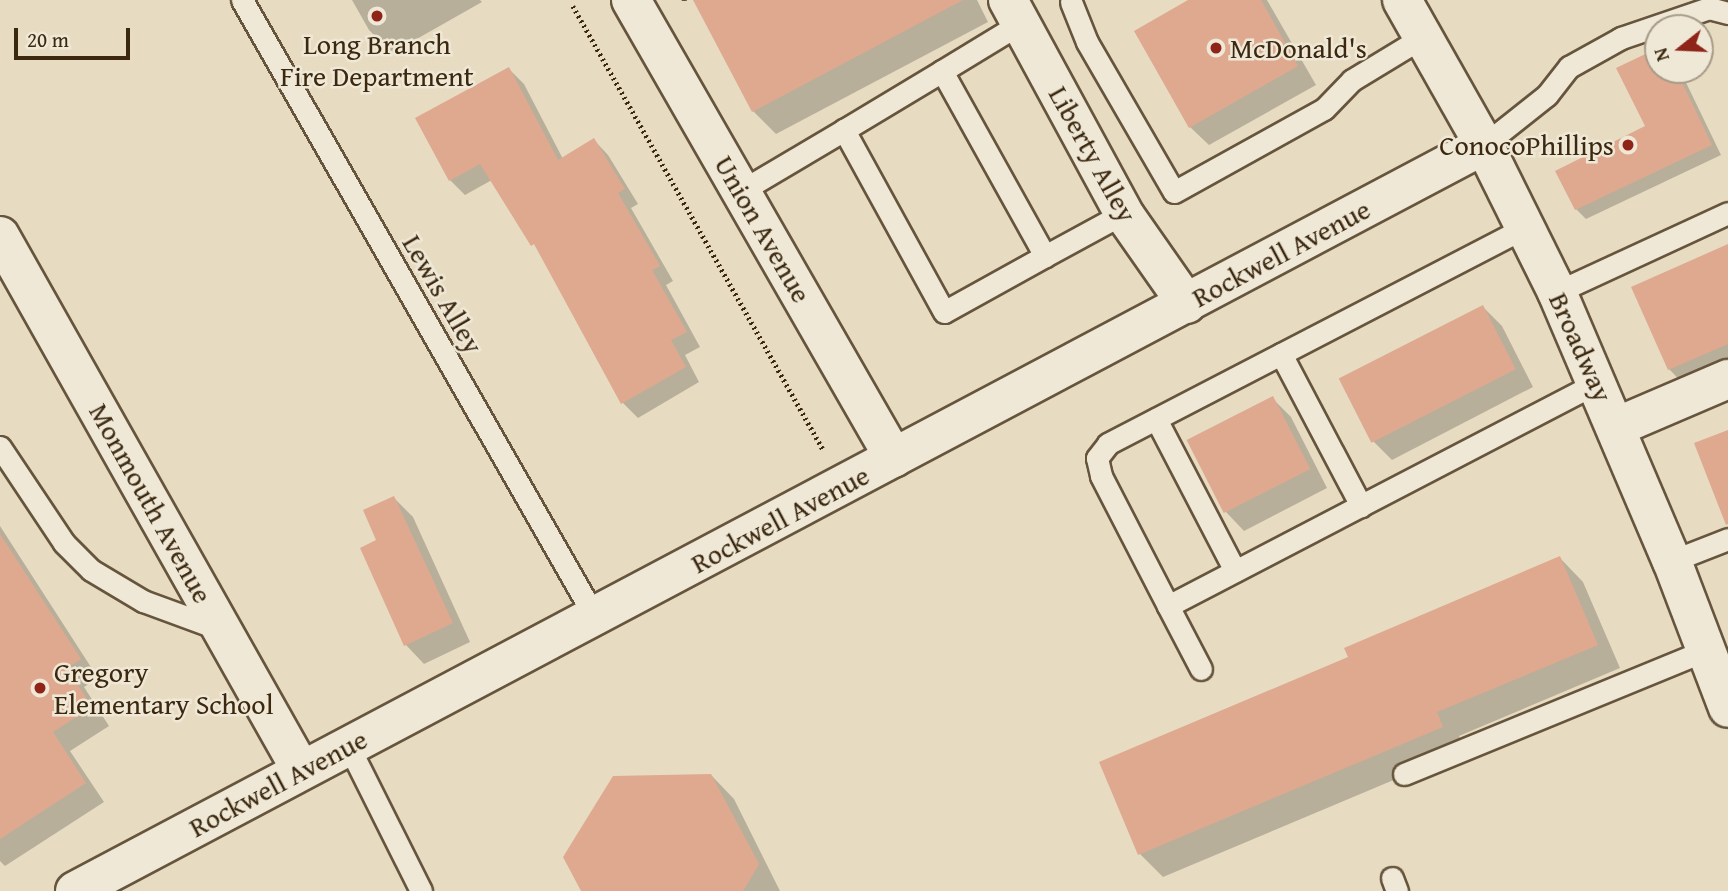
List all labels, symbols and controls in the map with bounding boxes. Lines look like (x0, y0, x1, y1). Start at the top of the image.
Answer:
marker: Long Branch Fire Department (369, 8, 385, 24)
scale bar (18, 14, 133, 58)
north arrow (1644, 14, 1714, 84)
text: 20 m (27, 24, 69, 55)
place label: Long Branch Fire Department (280, 27, 474, 93)
place label: McDonald's (1230, 31, 1367, 65)
marker: McDonald's (1208, 40, 1224, 56)
text: N (1646, 45, 1676, 65)
street label: Liberty Alley (1042, 80, 1144, 228)
place label: ConocoPhillips (1439, 128, 1614, 162)
marker: ConocoPhillips (1620, 137, 1636, 153)
street label: Union Avenue (707, 149, 819, 309)
street label: Rockwell Avenue (1186, 192, 1376, 314)
street label: Lewis Alley (396, 229, 490, 359)
street label: Broadway (1542, 287, 1620, 407)
street label: Monmouth Avenue (82, 397, 220, 609)
street label: Rockwell Avenue (685, 458, 875, 580)
place label: Gregory Elementary School (54, 655, 273, 721)
marker: Gregory Elementary School (32, 680, 48, 696)
street label: Rockwell Avenue (183, 722, 373, 844)

